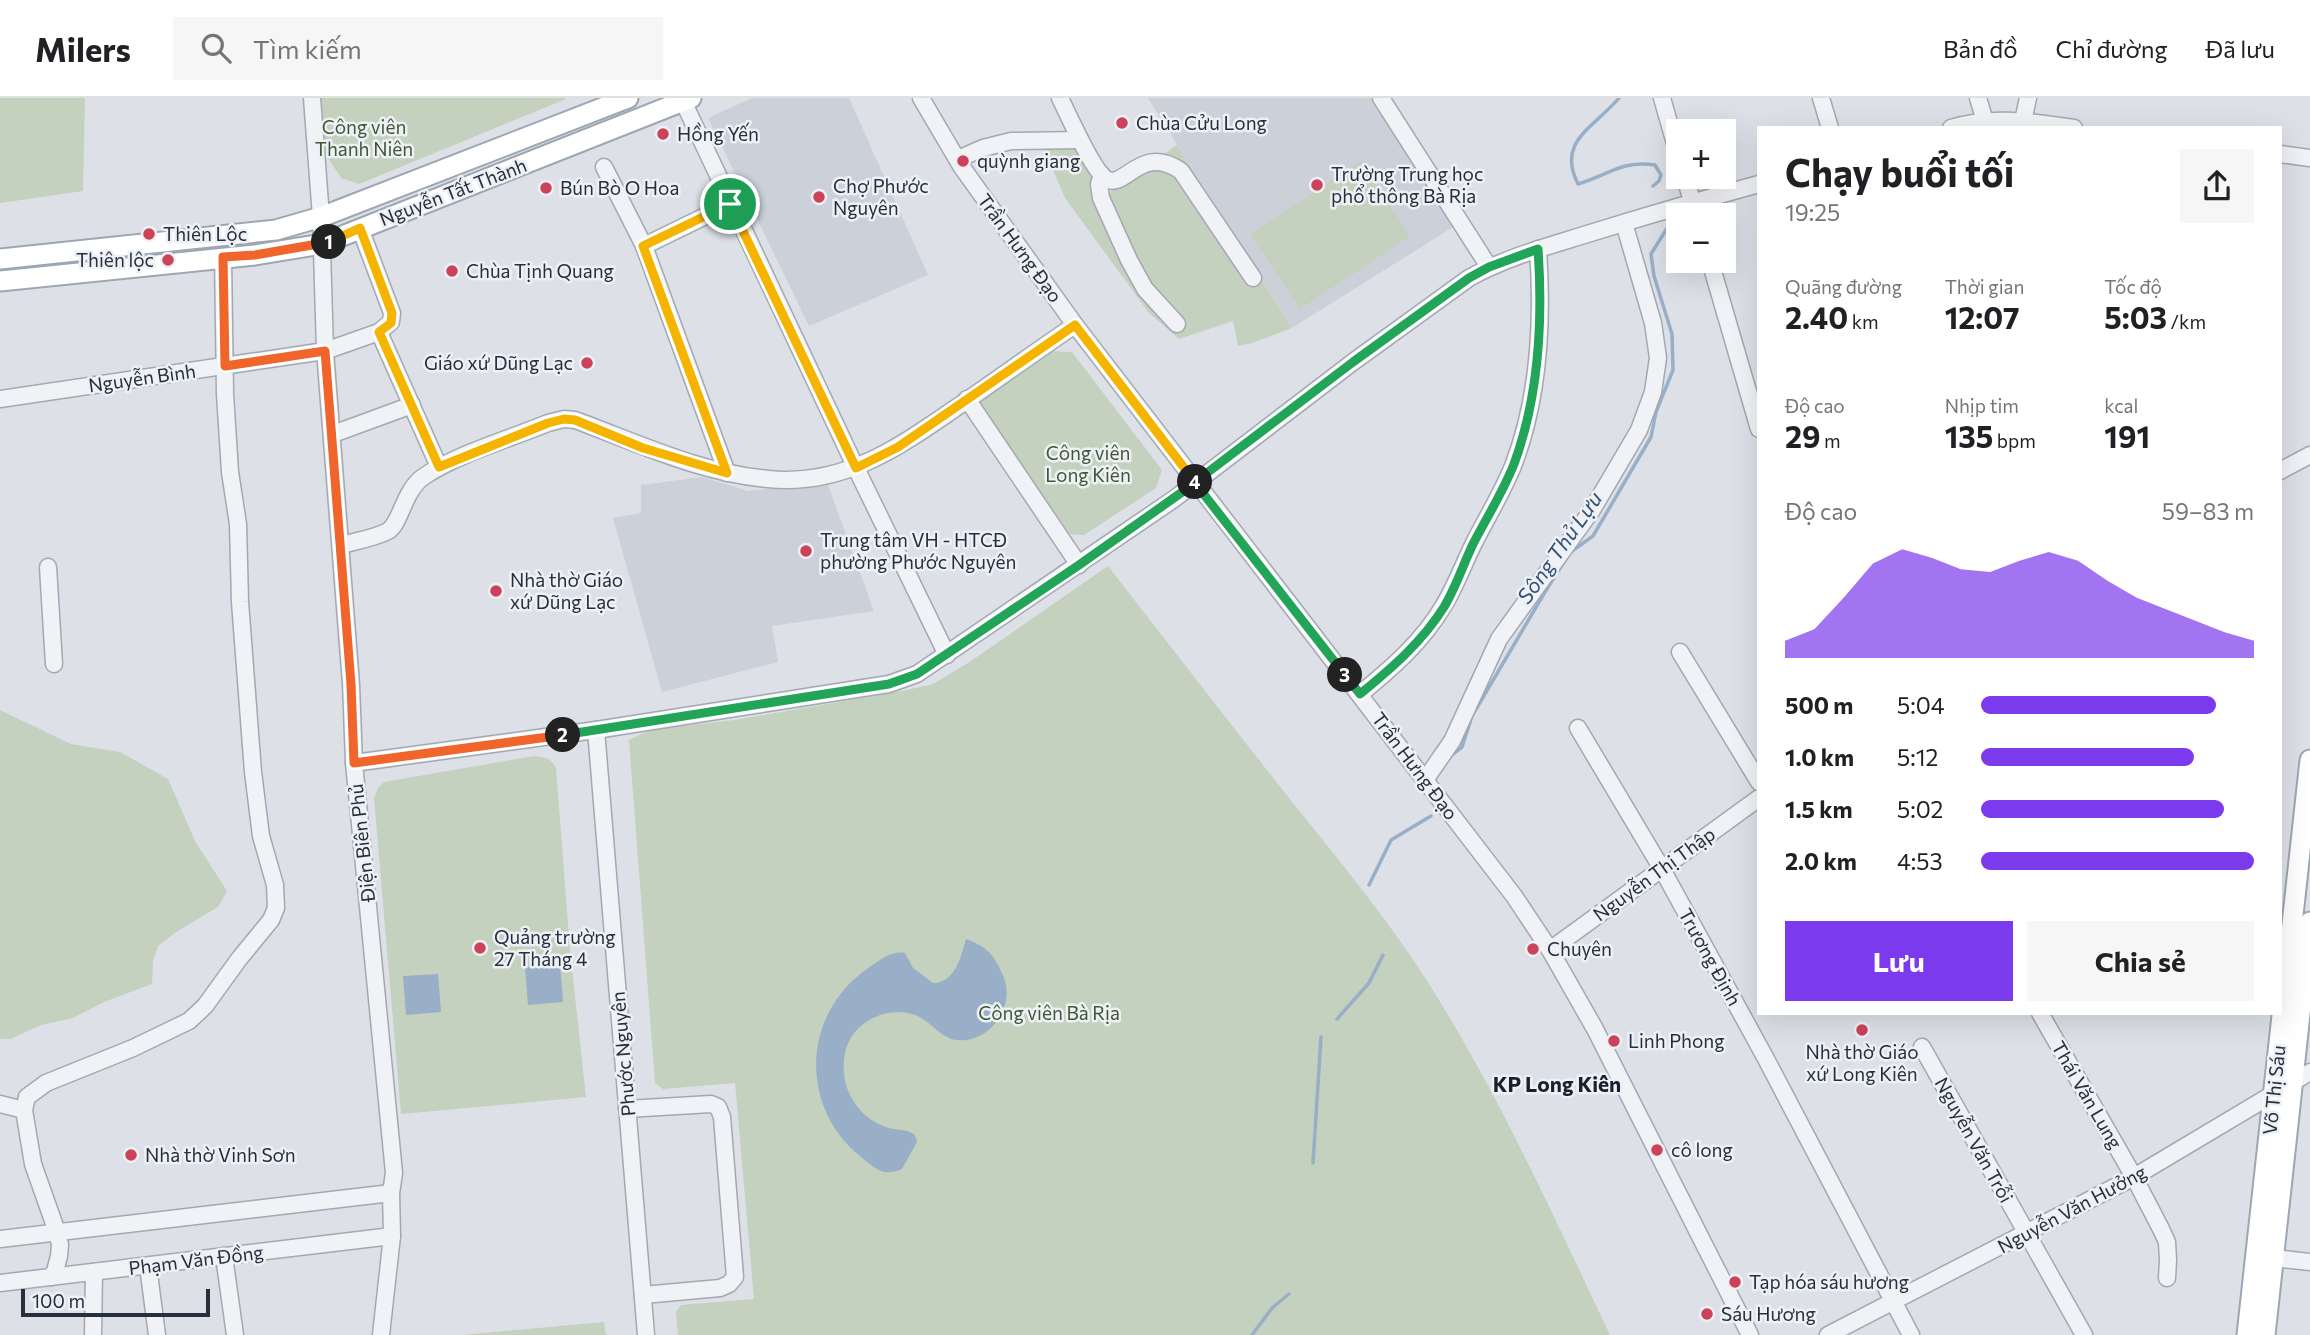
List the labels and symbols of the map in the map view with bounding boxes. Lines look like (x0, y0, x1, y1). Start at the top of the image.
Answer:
place label: Chùa Cửu Long (1136, 111, 1267, 134)
park label: Công viên Thanh Niên (315, 115, 413, 160)
marker: Chùa Cửu Long (1114, 115, 1130, 131)
place label: Hồng Yến (677, 122, 759, 145)
marker: Hồng Yến (655, 126, 671, 142)
place label: quỳnh giang (977, 149, 1080, 172)
street label: Nguyễn Tất Thành (376, 153, 530, 230)
marker: quỳnh giang (955, 153, 971, 169)
place label: Trường Trung học phổ thông Bà Rịa (1331, 162, 1483, 207)
pin (700, 174, 760, 234)
place label: Chợ Phước Nguyên (833, 174, 929, 219)
place label: Bún Bò O Hoa (560, 176, 679, 199)
marker: Trường Trung học phổ thông Bà Rịa (1309, 177, 1325, 193)
marker: Bún Bò O Hoa (538, 180, 554, 196)
marker: Chợ Phước Nguyên (811, 189, 827, 205)
street label: Trần Hưng Đạo (973, 189, 1068, 307)
place label: Thiên Lộc (163, 222, 247, 245)
pin: 1 (312, 225, 346, 260)
marker: Thiên Lộc (141, 226, 157, 242)
place label: Thiên lộc (76, 248, 154, 271)
marker: Thiên lộc (160, 252, 176, 268)
place label: Chùa Tịnh Quang (466, 259, 614, 282)
marker: Chùa Tịnh Quang (444, 263, 460, 279)
place label: Giáo xứ Dũng Lạc (424, 351, 573, 374)
marker: Giáo xứ Dũng Lạc (579, 355, 595, 371)
street label: Nguyễn Bình (87, 359, 197, 396)
park label: Công viên Long Kiên (1045, 441, 1131, 486)
pin: 4 (1178, 464, 1212, 500)
water label: Sông Thủ Lựu (1511, 486, 1607, 608)
place label: Trung tâm VH - HTCĐ phường Phước Nguyên (820, 528, 1016, 573)
marker: Trung tâm VH - HTCĐ phường Phước Nguyên (798, 543, 814, 559)
place label: Nhà thờ Giáo xứ Dũng Lạc (510, 568, 623, 613)
marker: Nhà thờ Giáo xứ Dũng Lạc (488, 583, 504, 599)
pin: 3 (1328, 658, 1362, 692)
street label: Trần Hưng Đạo (1367, 707, 1463, 824)
pin: 2 (546, 718, 580, 752)
street label: Điện Biên Phủ (344, 783, 379, 904)
street label: Nguyễn Thị Thập (1588, 822, 1719, 926)
street label: Trương Định (1674, 904, 1747, 1009)
place label: Quảng trường 27 Tháng 4 (494, 925, 615, 970)
place label: Chuyên (1547, 937, 1612, 960)
marker: Quảng trường 27 Tháng 4 (472, 940, 488, 956)
marker: Chuyên (1525, 941, 1541, 957)
street label: Phước Nguyên (606, 991, 639, 1118)
park label: Công viên Bà Rịa (978, 1001, 1120, 1024)
marker: Nhà thờ Giáo xứ Long Kiên (1854, 1022, 1870, 1038)
place label: Linh Phong (1628, 1029, 1725, 1052)
marker: Linh Phong (1606, 1033, 1622, 1049)
street label: Thái Văn Lung (2047, 1037, 2128, 1153)
place label: Nhà thờ Giáo xứ Long Kiên (1805, 1040, 1919, 1085)
street label: Võ Thị Sáu (2257, 1044, 2290, 1136)
district label: KP Long Kiên (1493, 1071, 1621, 1096)
street label: Nguyễn Văn Trỗi (1930, 1073, 2018, 1206)
place label: cô long (1671, 1138, 1733, 1161)
marker: cô long (1649, 1142, 1665, 1158)
place label: Nhà thờ Vinh Sơn (145, 1143, 296, 1166)
marker: Nhà thờ Vinh Sơn (123, 1147, 139, 1163)
street label: Nguyễn Văn Hưởng (1993, 1160, 2150, 1257)
street label: Phạm Văn Đồng (127, 1240, 265, 1279)
place label: Tạp hóa sáu hương (1749, 1270, 1909, 1293)
marker: Tạp hóa sáu hương (1727, 1274, 1743, 1290)
scale bar (21, 1286, 210, 1318)
place label: Sáu Hương (1721, 1302, 1816, 1325)
marker: Sáu Hương (1699, 1306, 1715, 1322)

